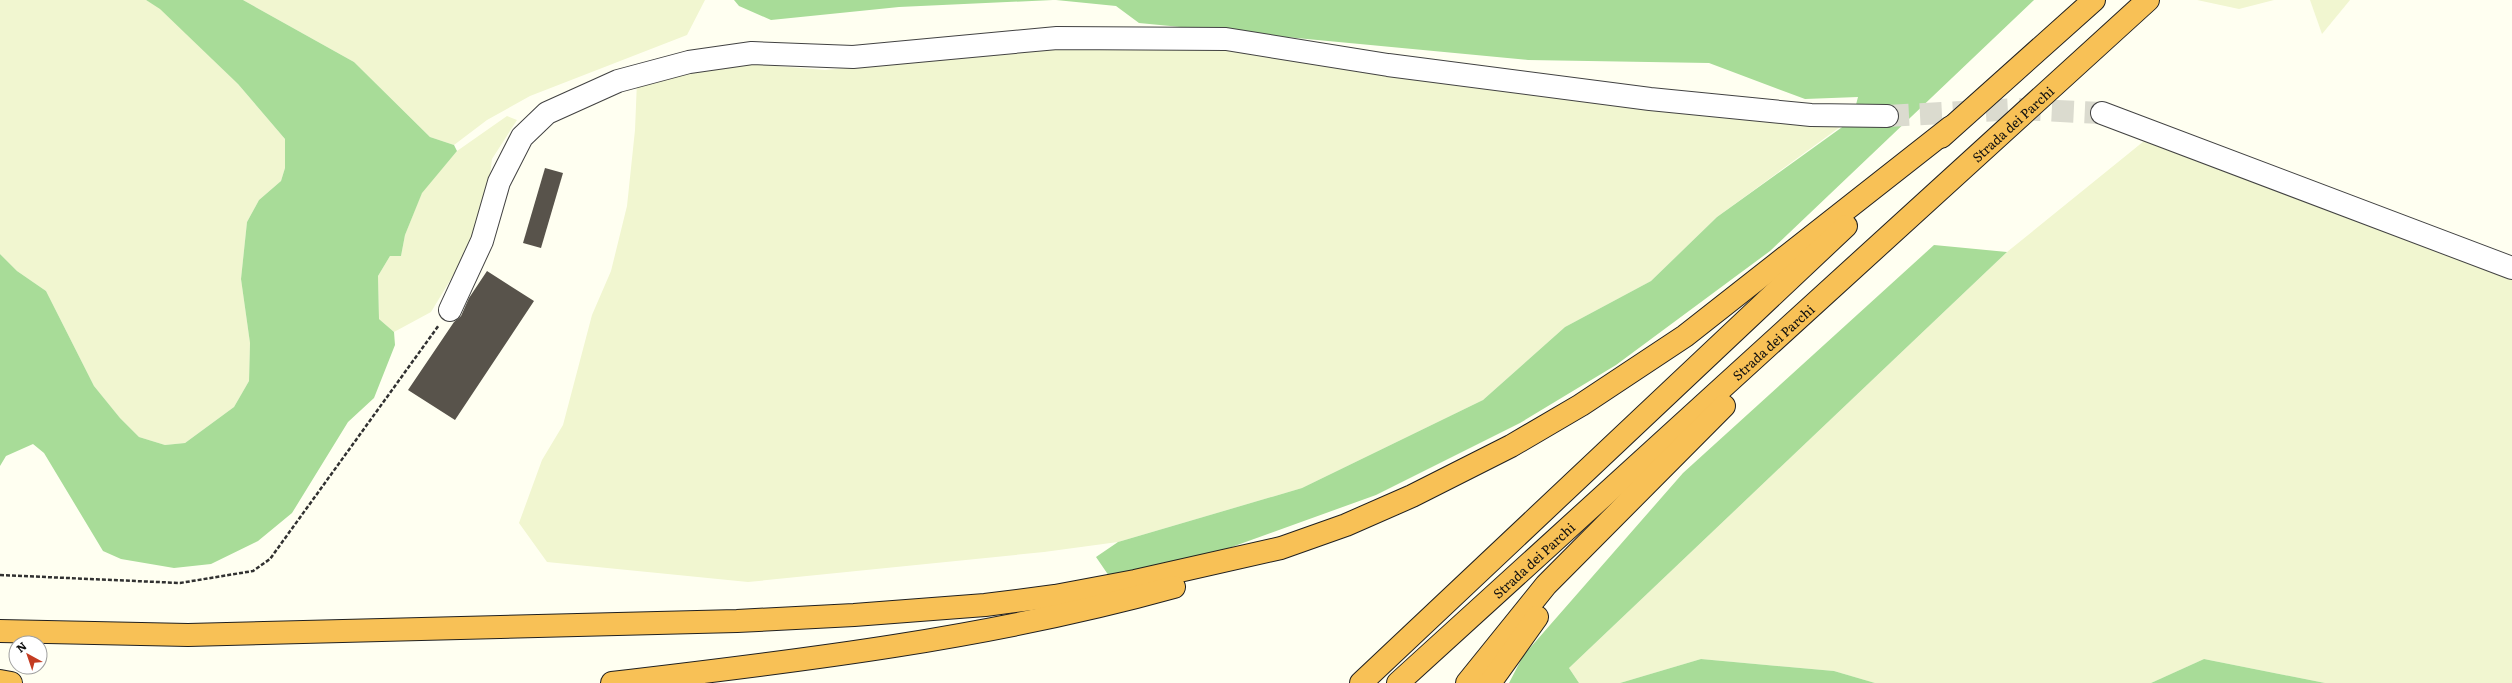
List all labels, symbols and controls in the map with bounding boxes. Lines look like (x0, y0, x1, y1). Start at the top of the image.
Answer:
street label: Strada dei Parchi (1967, 81, 2058, 166)
street label: Strada dei Parchi (1728, 299, 1819, 384)
street label: Strada dei Parchi (1488, 517, 1579, 602)
north arrow (8, 635, 48, 675)
text: N (12, 637, 30, 656)

